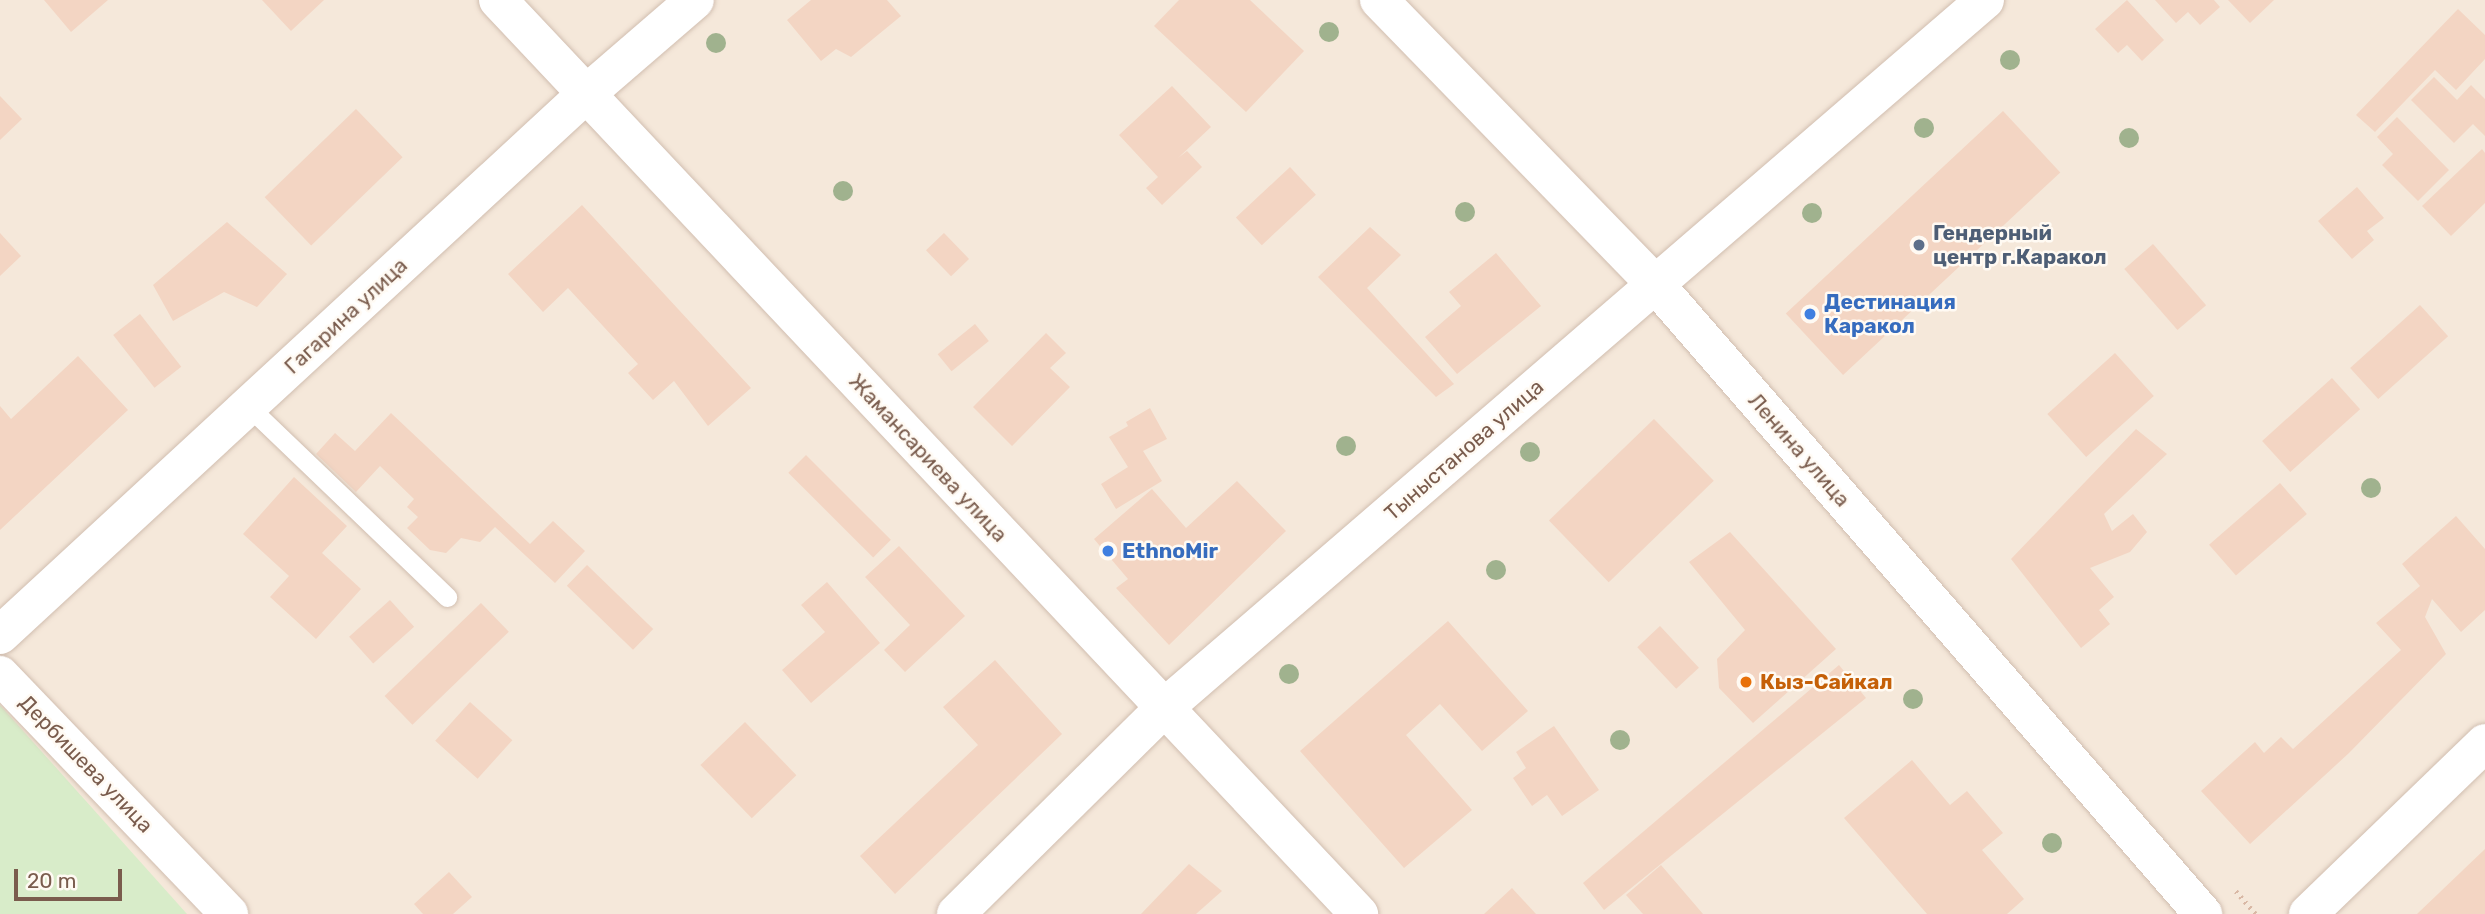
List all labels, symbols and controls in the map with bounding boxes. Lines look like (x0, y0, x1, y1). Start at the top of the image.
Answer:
place label: Гендерный центр г.Каракол (1933, 220, 2107, 270)
marker: Гендерный центр г.Каракол (1911, 237, 1927, 253)
street label: Гагарина улица (279, 253, 413, 379)
place label: Дестинация Каракол (1824, 289, 1956, 339)
marker: Дестинация Каракол (1802, 306, 1818, 322)
street label: Жамансариева улица (844, 369, 1012, 547)
street label: Тыныстанова улица (1379, 374, 1549, 526)
street label: Ленина улица (1743, 388, 1855, 512)
place label: EthnoMir (1122, 538, 1218, 564)
marker: EthnoMir (1100, 543, 1116, 559)
place label: Кыз-Сайкал (1760, 669, 1893, 695)
marker: Кыз-Сайкал (1738, 674, 1754, 690)
street label: Дербишева улица (14, 690, 158, 838)
scale bar (18, 855, 126, 899)
text: 20 m (27, 868, 76, 893)

